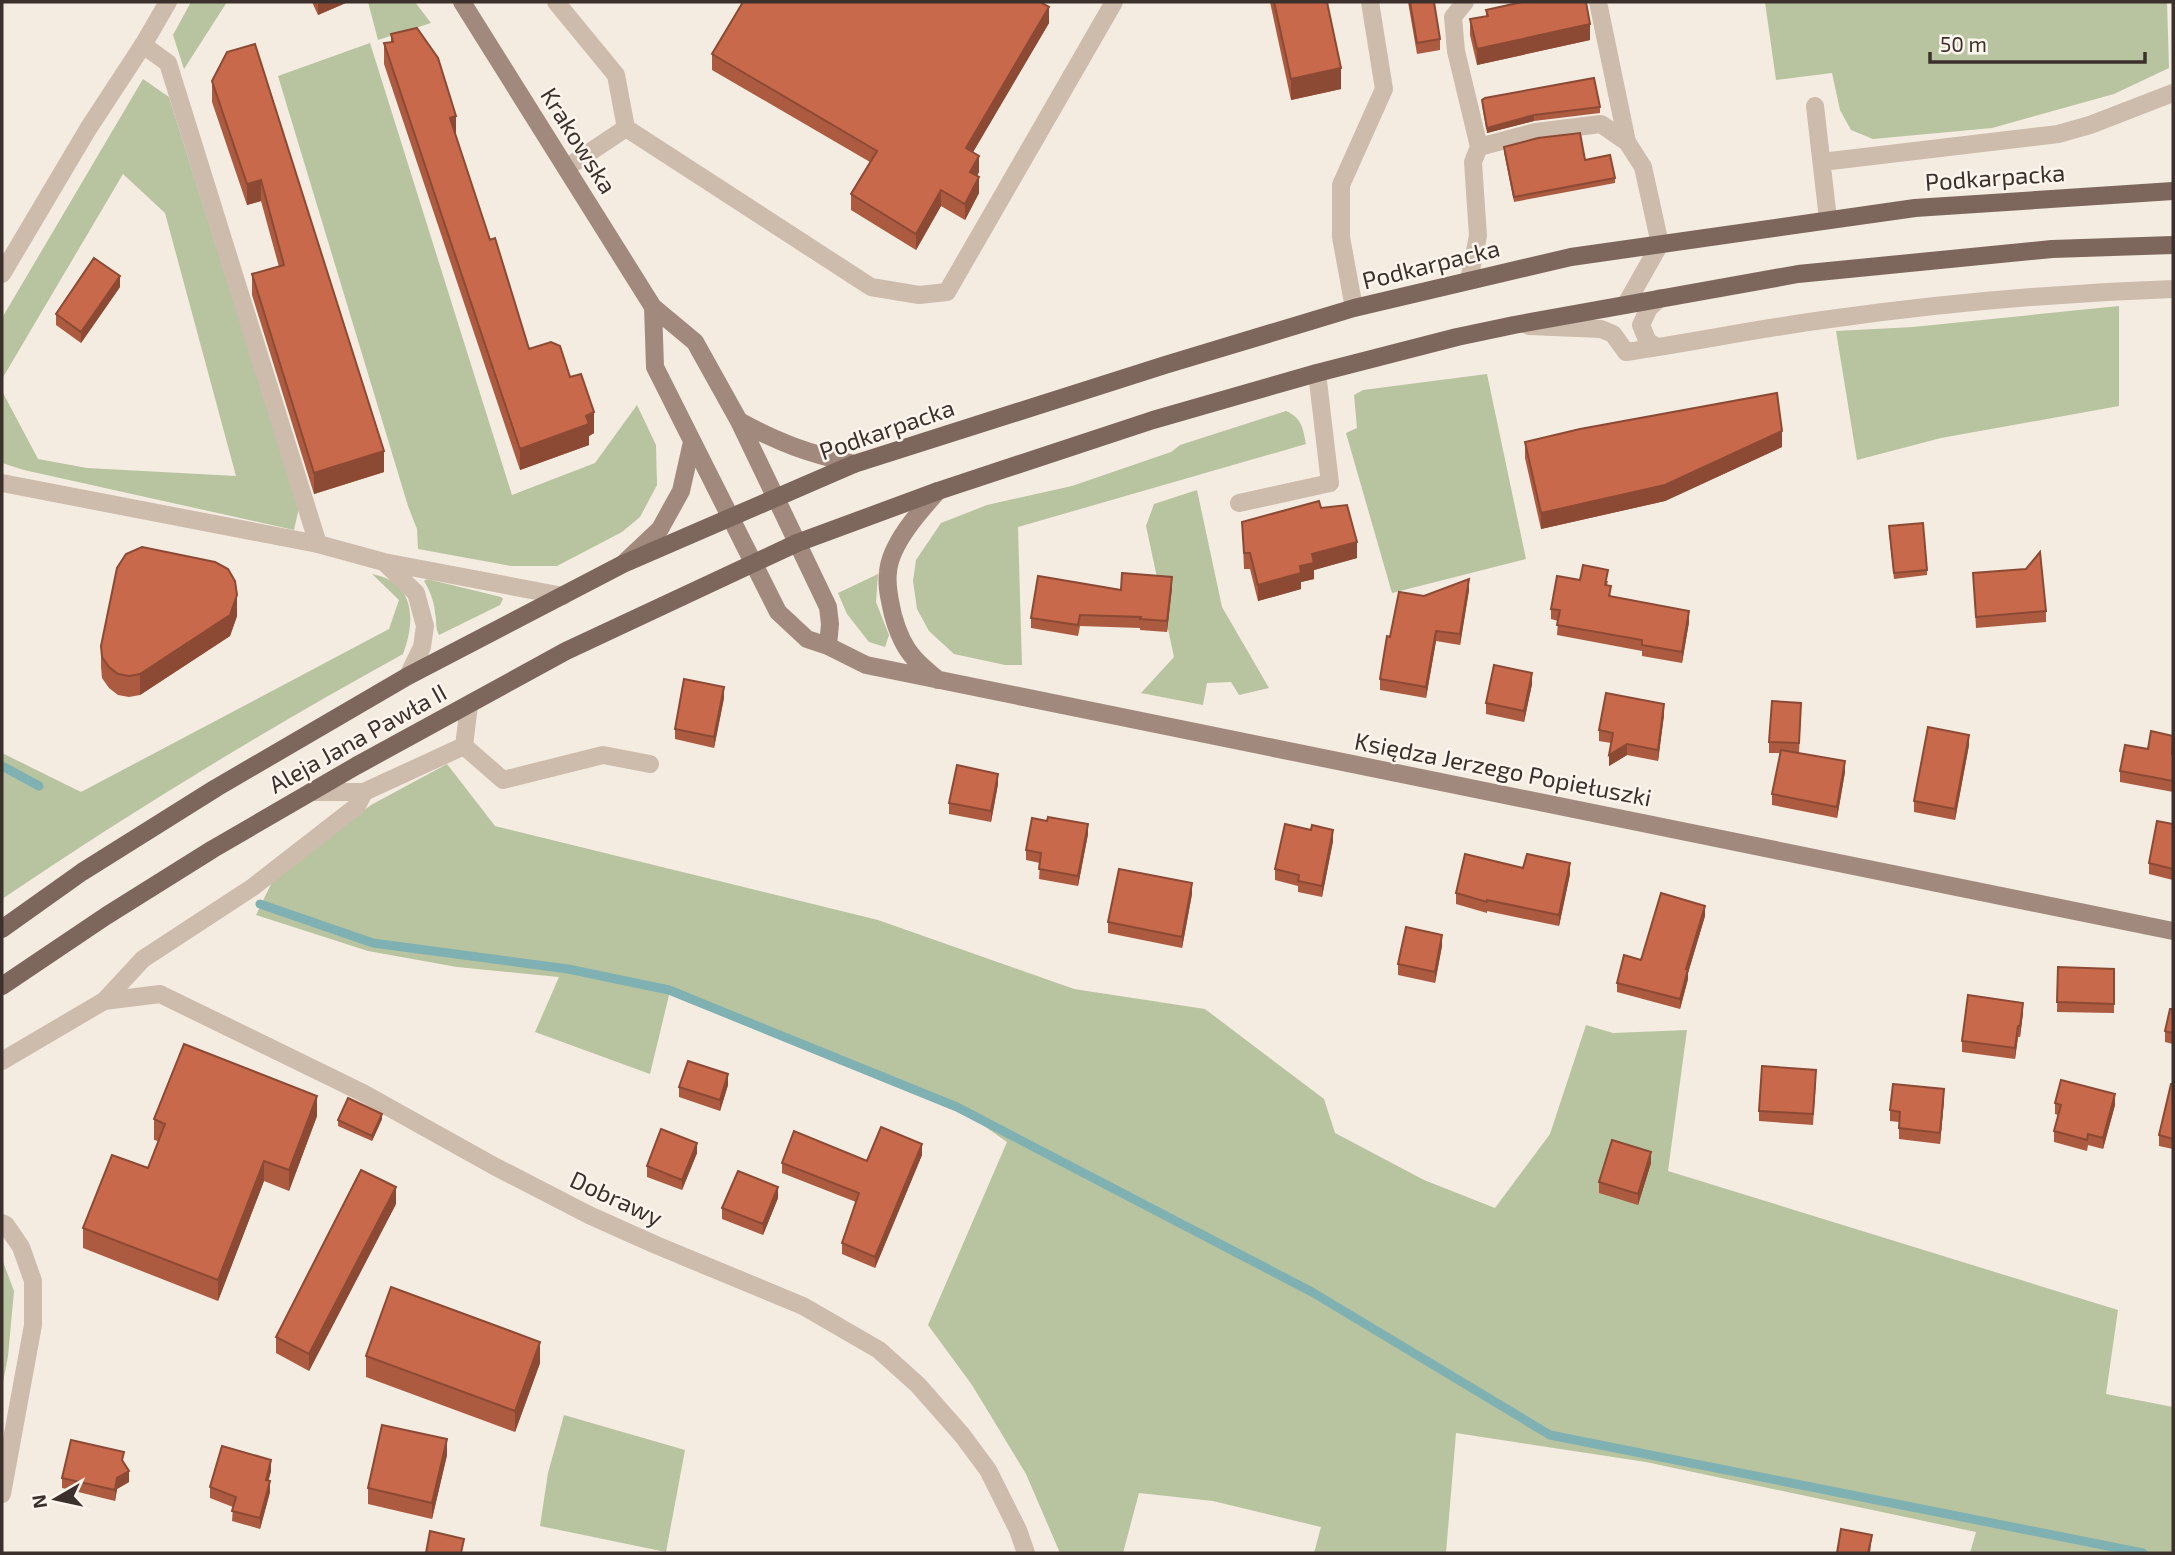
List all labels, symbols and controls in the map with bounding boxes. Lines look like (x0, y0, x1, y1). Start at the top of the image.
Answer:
scale bar (1930, 21, 2145, 65)
text: 50 m (1940, 31, 1987, 56)
street label: Krakowska (535, 82, 623, 199)
street label: Podkarpacka (1924, 157, 2066, 196)
street label: Podkarpacka (1359, 232, 1502, 295)
street label: Podkarpacka (815, 392, 958, 465)
street label: Aleja Jana Pawła II (263, 677, 451, 799)
street label: Księdza Jerzego Popiełuszki (1352, 725, 1654, 812)
street label: Dobrawy (566, 1164, 668, 1232)
north arrow (21, 1464, 91, 1534)
text: N (26, 1493, 51, 1510)

